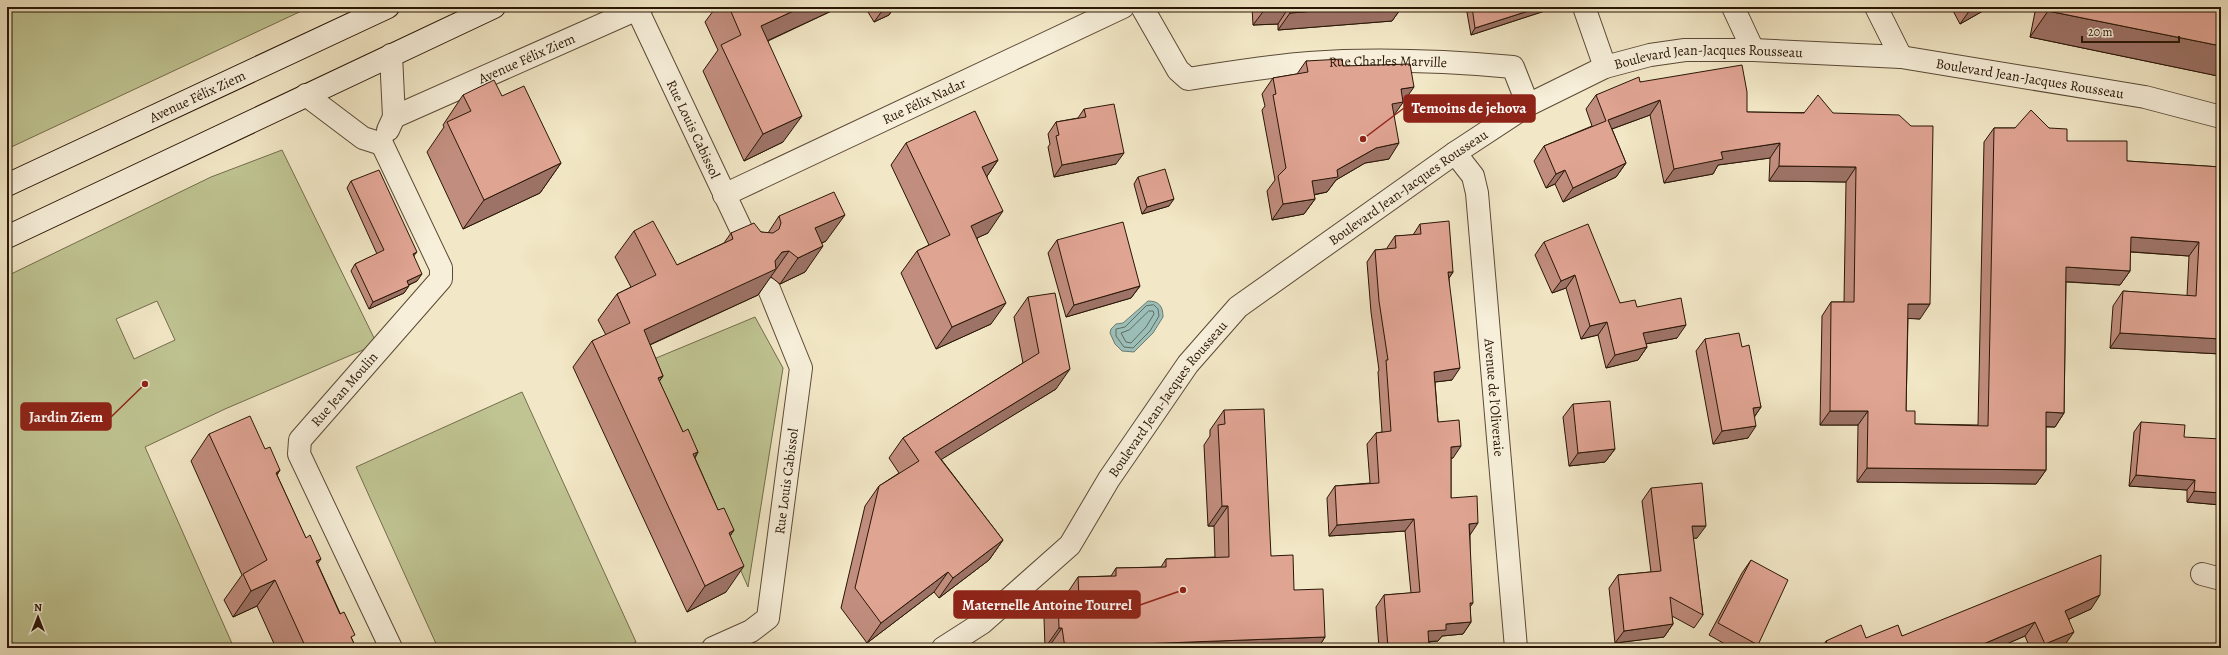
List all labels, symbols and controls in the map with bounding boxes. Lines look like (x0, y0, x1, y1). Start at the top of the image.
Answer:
scale bar (2082, 18, 2179, 44)
text: 20 m (2088, 24, 2112, 40)
street label: Avenue Félix Ziem (474, 29, 578, 89)
street label: Boulevard Jean-Jacques Rousseau (1612, 41, 1804, 74)
street label: Rue Charles Marville (1328, 51, 1447, 72)
street label: Boulevard Jean-Jacques Rousseau (1934, 54, 2126, 103)
street label: Avenue Félix Ziem (145, 66, 249, 128)
street label: Rue Félix Nadar (879, 73, 970, 129)
street label: Rue Louis Cabissol (662, 77, 725, 182)
callout: Temoins de jehova (1404, 95, 1535, 122)
text: Temoins de jehova (1412, 98, 1527, 118)
street label: Boulevard Jean-Jacques Rousseau (1325, 125, 1492, 250)
street label: Boulevard Jean-Jacques Rousseau (1104, 316, 1232, 481)
street label: Avenue de l'Oliveraie (1479, 337, 1509, 457)
street label: Rue Jean Moulin (307, 348, 382, 431)
callout: Jardin Ziem (21, 403, 111, 430)
text: Jardin Ziem (29, 407, 103, 427)
street label: Rue Louis Cabissol (770, 426, 803, 536)
callout: Maternelle Antoine Tourrel (954, 591, 1140, 618)
text: Maternelle Antoine Tourrel (962, 595, 1132, 615)
north arrow (18, 597, 58, 637)
text: N (34, 600, 42, 615)

